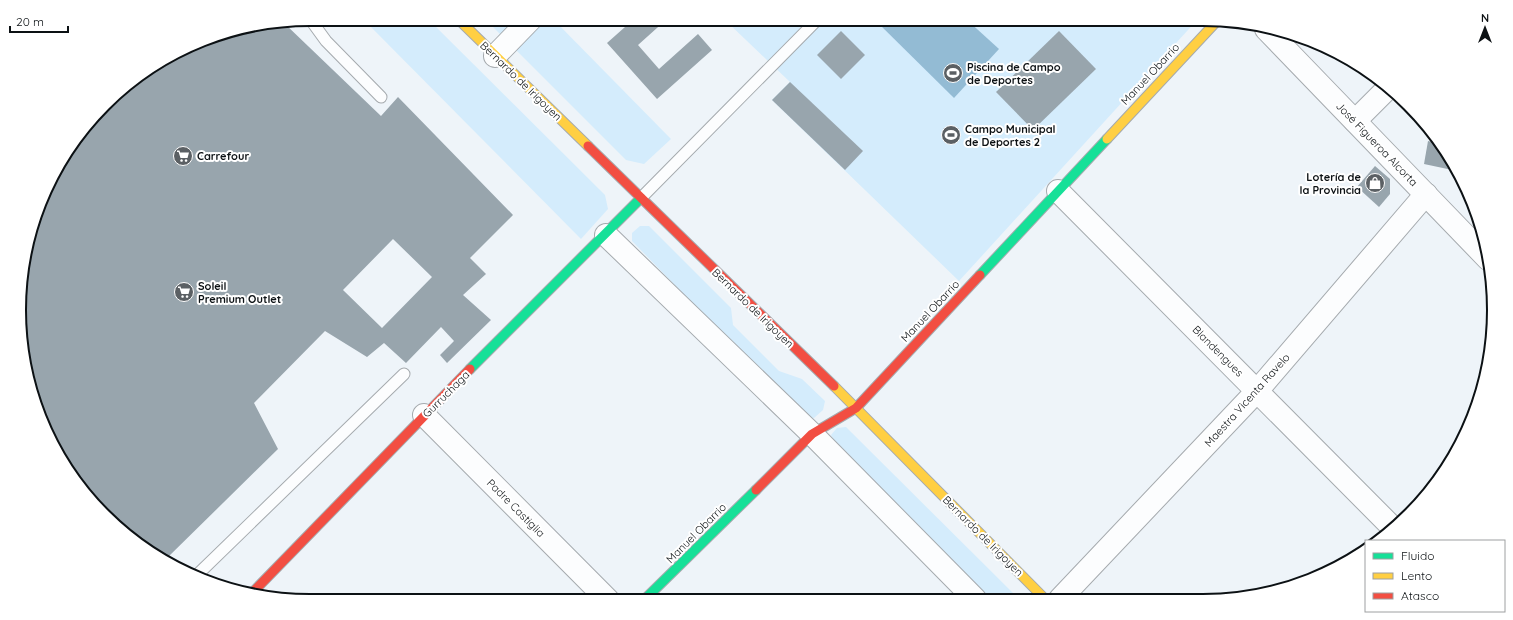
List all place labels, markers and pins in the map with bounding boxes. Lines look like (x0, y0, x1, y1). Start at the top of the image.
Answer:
place label: Piscina de Campo de Deportes (967, 60, 1061, 87)
sports icon: Piscina de Campo de Deportes (942, 62, 964, 84)
place label: Campo Municipal de Deportes 2 (965, 122, 1056, 149)
sports icon: Campo Municipal de Deportes 2 (940, 124, 962, 146)
supermarket icon: Carrefour (172, 145, 194, 167)
place label: Carrefour (197, 149, 249, 163)
place label: Lotería de la Provincia (1300, 170, 1361, 197)
shop icon: Lotería de la Provincia (1364, 172, 1386, 194)
place label: Soleil Premium Outlet (198, 279, 281, 306)
supermarket icon: Soleil Premium Outlet (173, 281, 195, 303)

